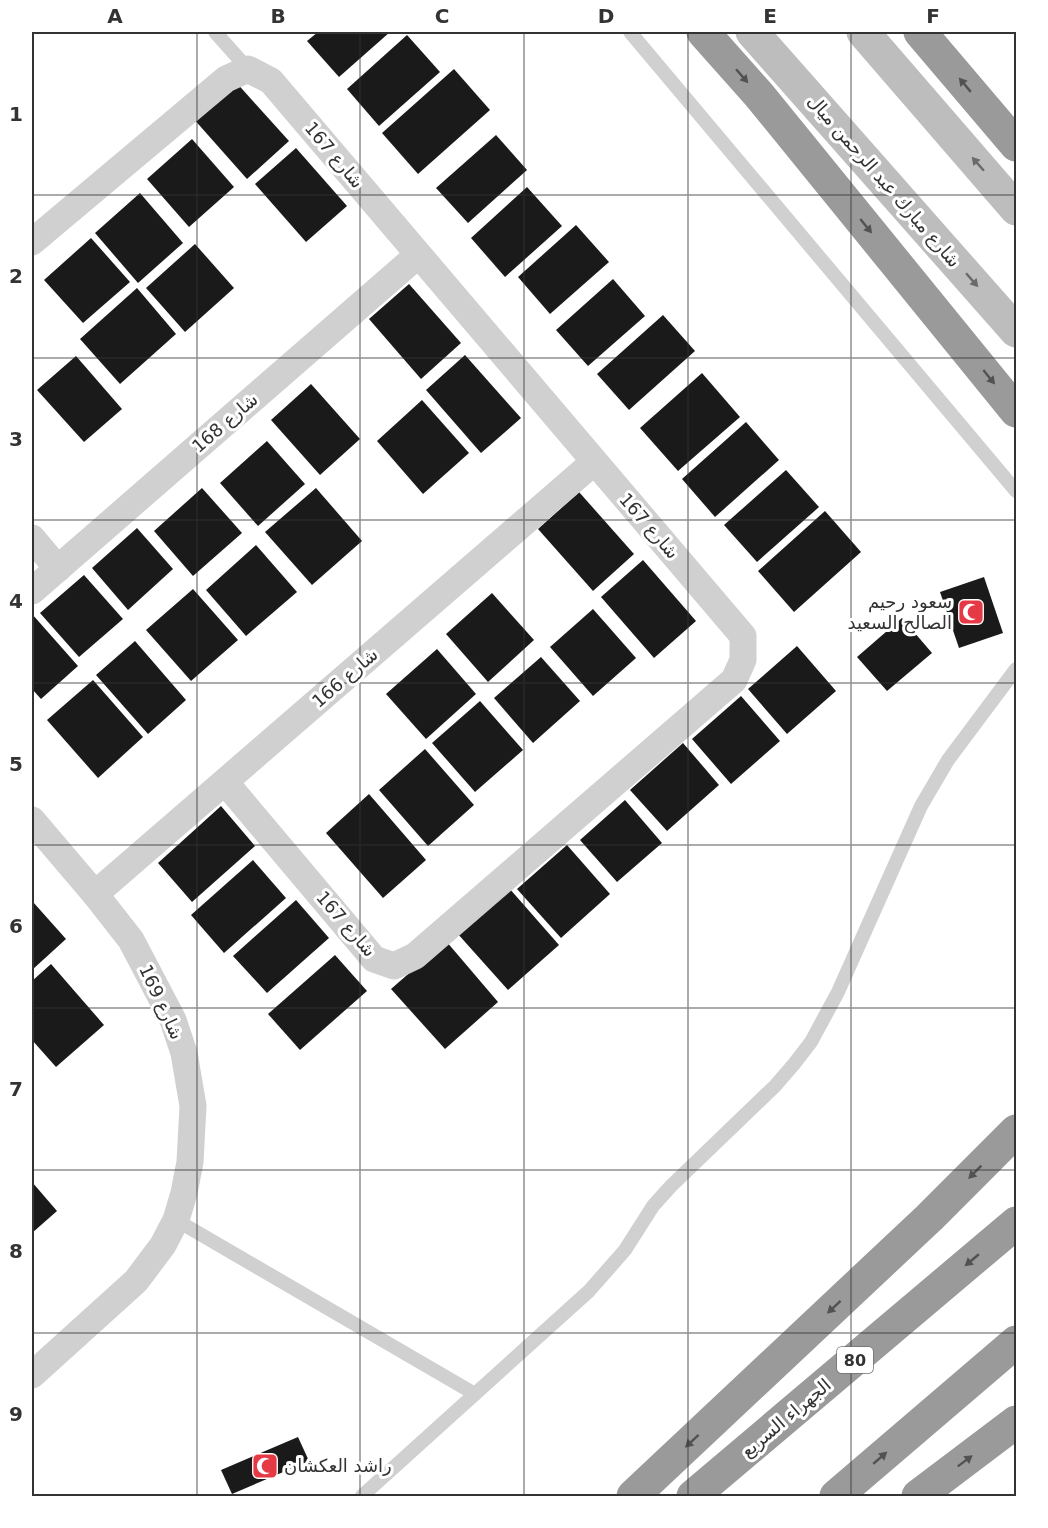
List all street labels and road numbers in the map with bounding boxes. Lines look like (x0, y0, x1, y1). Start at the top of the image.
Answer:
street label: شارع مبارك عبد الرحمن ميال (803, 90, 965, 272)
street label: شارع 167 (300, 117, 368, 193)
street label: شارع 168 (188, 388, 262, 458)
street label: شارع 167 (614, 489, 684, 563)
street label: شارع 166 (308, 643, 382, 713)
street label: شارع 167 (311, 887, 381, 961)
street label: شارع 169 (134, 961, 188, 1043)
road number: 80 (837, 1347, 873, 1373)
street label: الجهراء السريع (737, 1374, 835, 1462)

